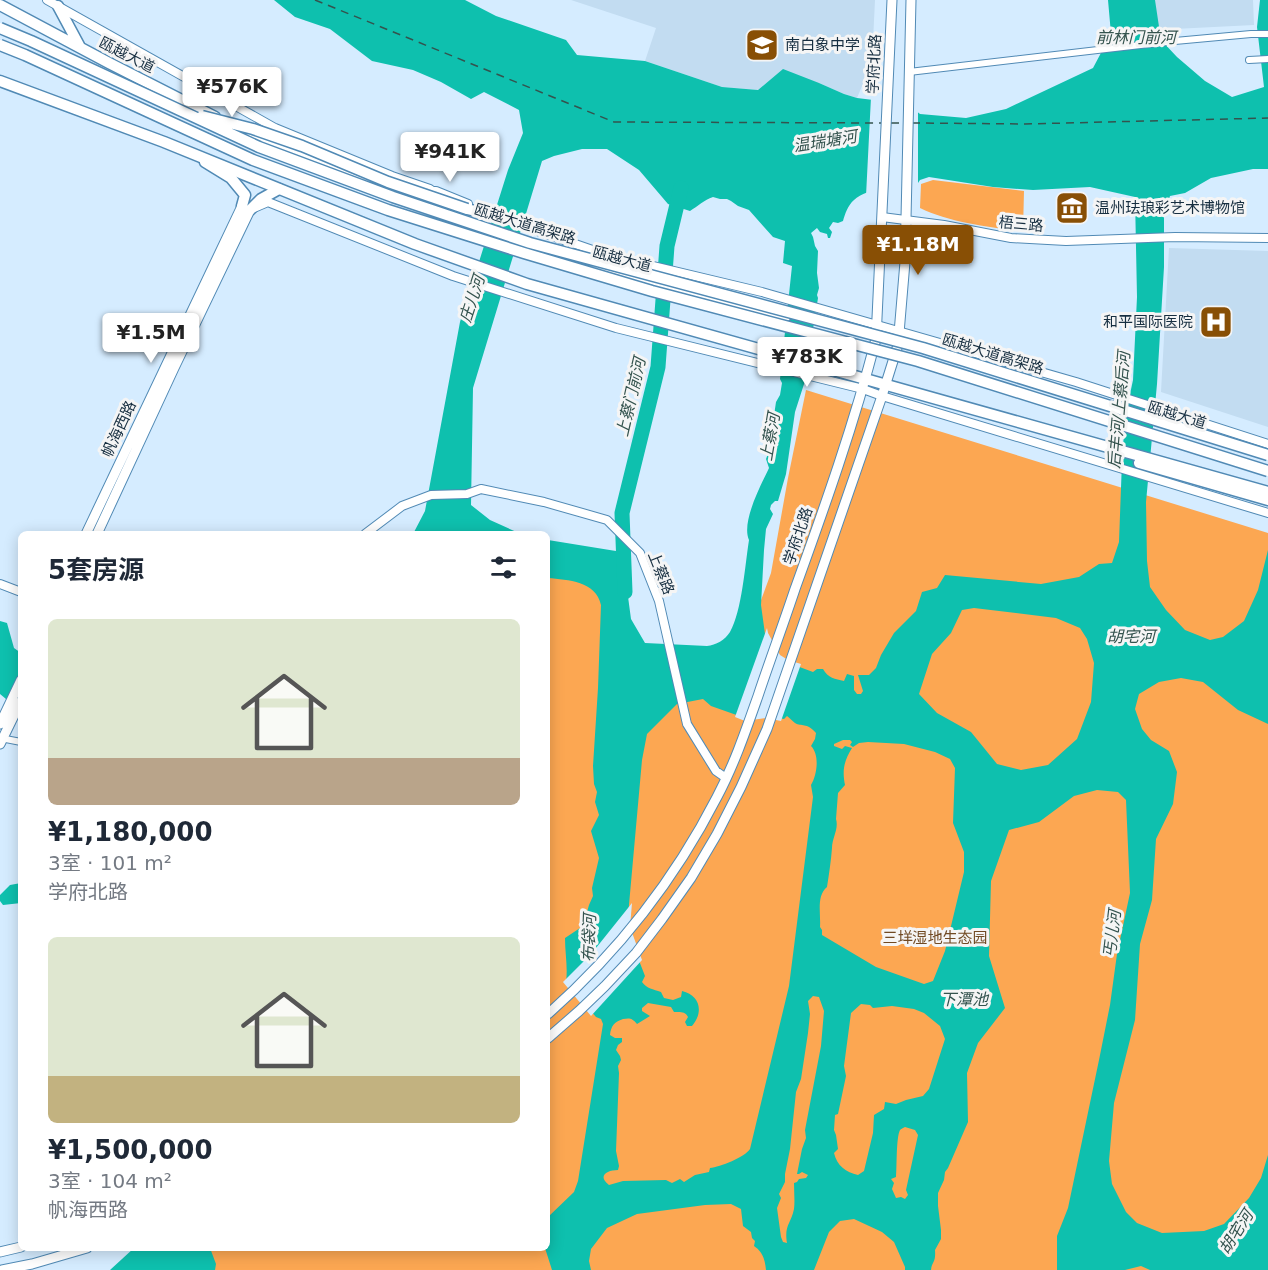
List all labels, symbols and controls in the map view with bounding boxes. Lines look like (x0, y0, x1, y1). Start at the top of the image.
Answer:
school or university icon: 南白象中学 (744, 27, 780, 63)
water label: 前林门前河 (1096, 28, 1179, 47)
street label: 瓯越大道 (96, 33, 158, 77)
street label: 学府北路 (863, 34, 885, 94)
place label: 南白象中学 (785, 36, 860, 54)
pin: ¥576K (190, 67, 274, 118)
text: ¥576K (196, 74, 268, 98)
water label: 温瑞塘河 (792, 126, 861, 155)
pin: ¥941K (408, 132, 492, 183)
text: ¥941K (414, 139, 486, 163)
museum icon: 温州珐琅彩艺术博物馆 (1054, 190, 1090, 226)
place label: 温州珐琅彩艺术博物馆 (1095, 199, 1245, 217)
street label: 瓯越大道高架路 (472, 200, 578, 248)
street label: 梧三路 (998, 213, 1044, 235)
pin: ¥1.18M (869, 225, 967, 276)
text: ¥1.18M (876, 232, 960, 256)
street label: 瓯越大道 (591, 243, 653, 275)
water label: 庄儿河 (456, 270, 489, 325)
hospital icon: 和平国际医院 (1198, 304, 1234, 340)
pin: ¥1.5M (109, 313, 193, 364)
place label: 和平国际医院 (1103, 313, 1193, 331)
text: ¥1.5M (116, 320, 186, 344)
street label: 瓯越大道高架路 (940, 330, 1046, 378)
pin: ¥783K (765, 337, 849, 388)
text: ¥783K (771, 344, 843, 368)
water label: 后丰河/上蔡后河 (1104, 348, 1134, 469)
water label: 上蔡门前河 (613, 353, 650, 438)
street label: 帆海西路 (98, 398, 140, 460)
street label: 瓯越大道 (1146, 398, 1208, 432)
water label: 上蔡河 (756, 409, 784, 462)
street label: 学府北路 (780, 505, 816, 567)
street label: 上蔡路 (644, 549, 678, 597)
icon: filters (487, 551, 520, 584)
text: 5套房源 (48, 555, 144, 585)
water label: 胡宅河 (1107, 627, 1158, 646)
icon: home (230, 658, 338, 766)
text: ¥1,180,000 (48, 817, 212, 847)
text: 3室 · 101 m² (48, 851, 172, 875)
text: 学府北路 (48, 880, 128, 904)
water label: 丐儿河 (1100, 906, 1125, 959)
water label: 布袋河 (579, 911, 599, 962)
park label: 三垟湿地生态园 (882, 929, 988, 947)
icon: home (230, 976, 338, 1084)
water label: 下潭池 (940, 990, 990, 1009)
text: ¥1,500,000 (48, 1135, 212, 1165)
text: 3室 · 104 m² (48, 1169, 172, 1193)
text: 帆海西路 (48, 1198, 128, 1222)
water label: 胡宅河 (1215, 1204, 1259, 1257)

